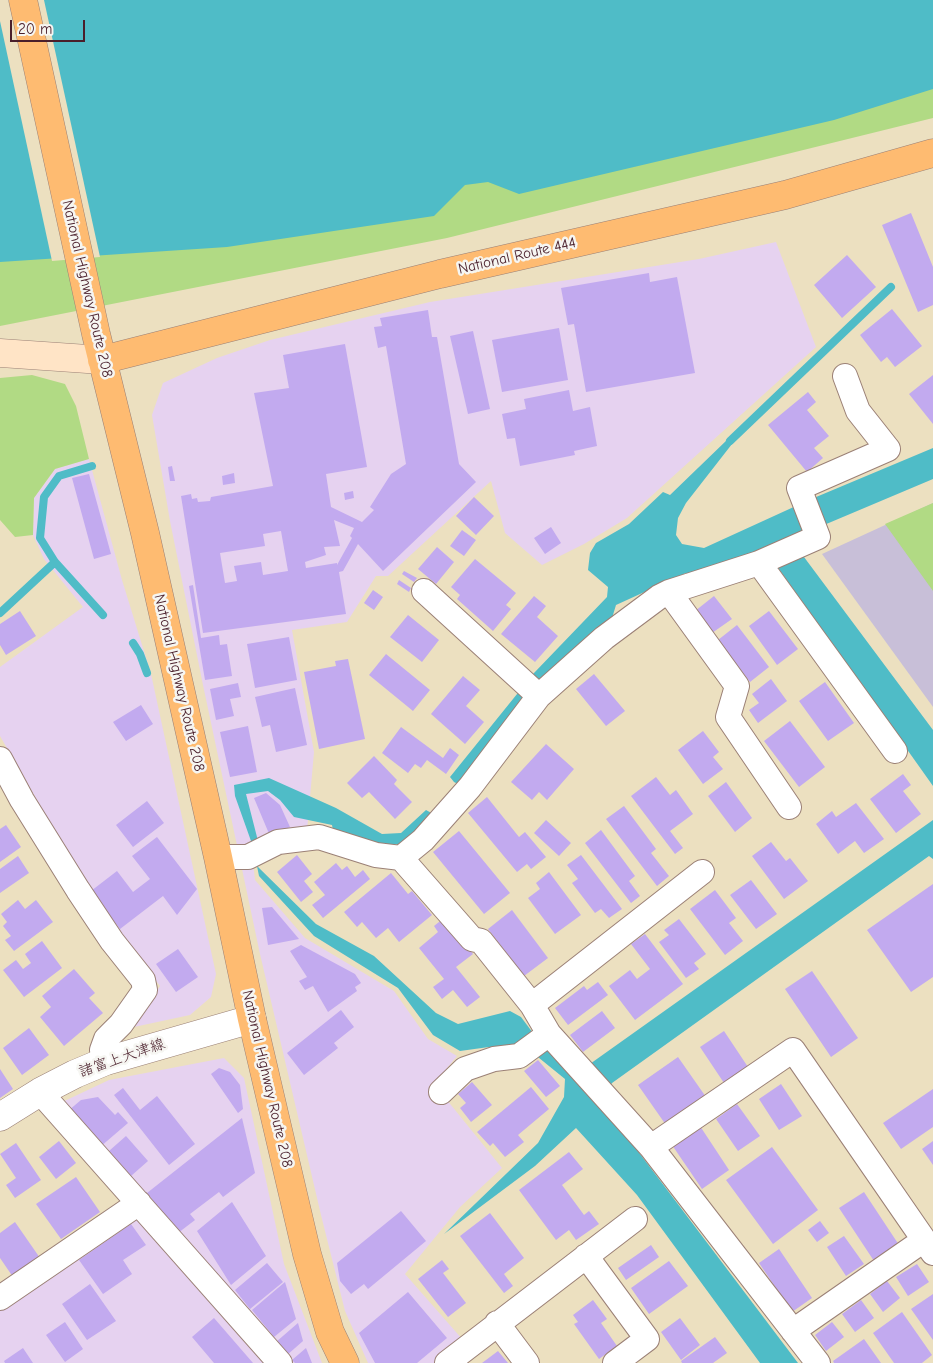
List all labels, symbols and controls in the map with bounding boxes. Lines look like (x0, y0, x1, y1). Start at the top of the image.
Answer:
scale bar (12, 10, 88, 42)
text: 20 m (18, 20, 52, 38)
street label: National Highway Route 208 (58, 199, 116, 379)
street label: National Route 444 (456, 234, 578, 278)
street label: National Highway Route 208 (150, 593, 208, 773)
street label: National Highway Route 208 (238, 989, 296, 1169)
street label: 諸富上大津線 (77, 1035, 167, 1081)

